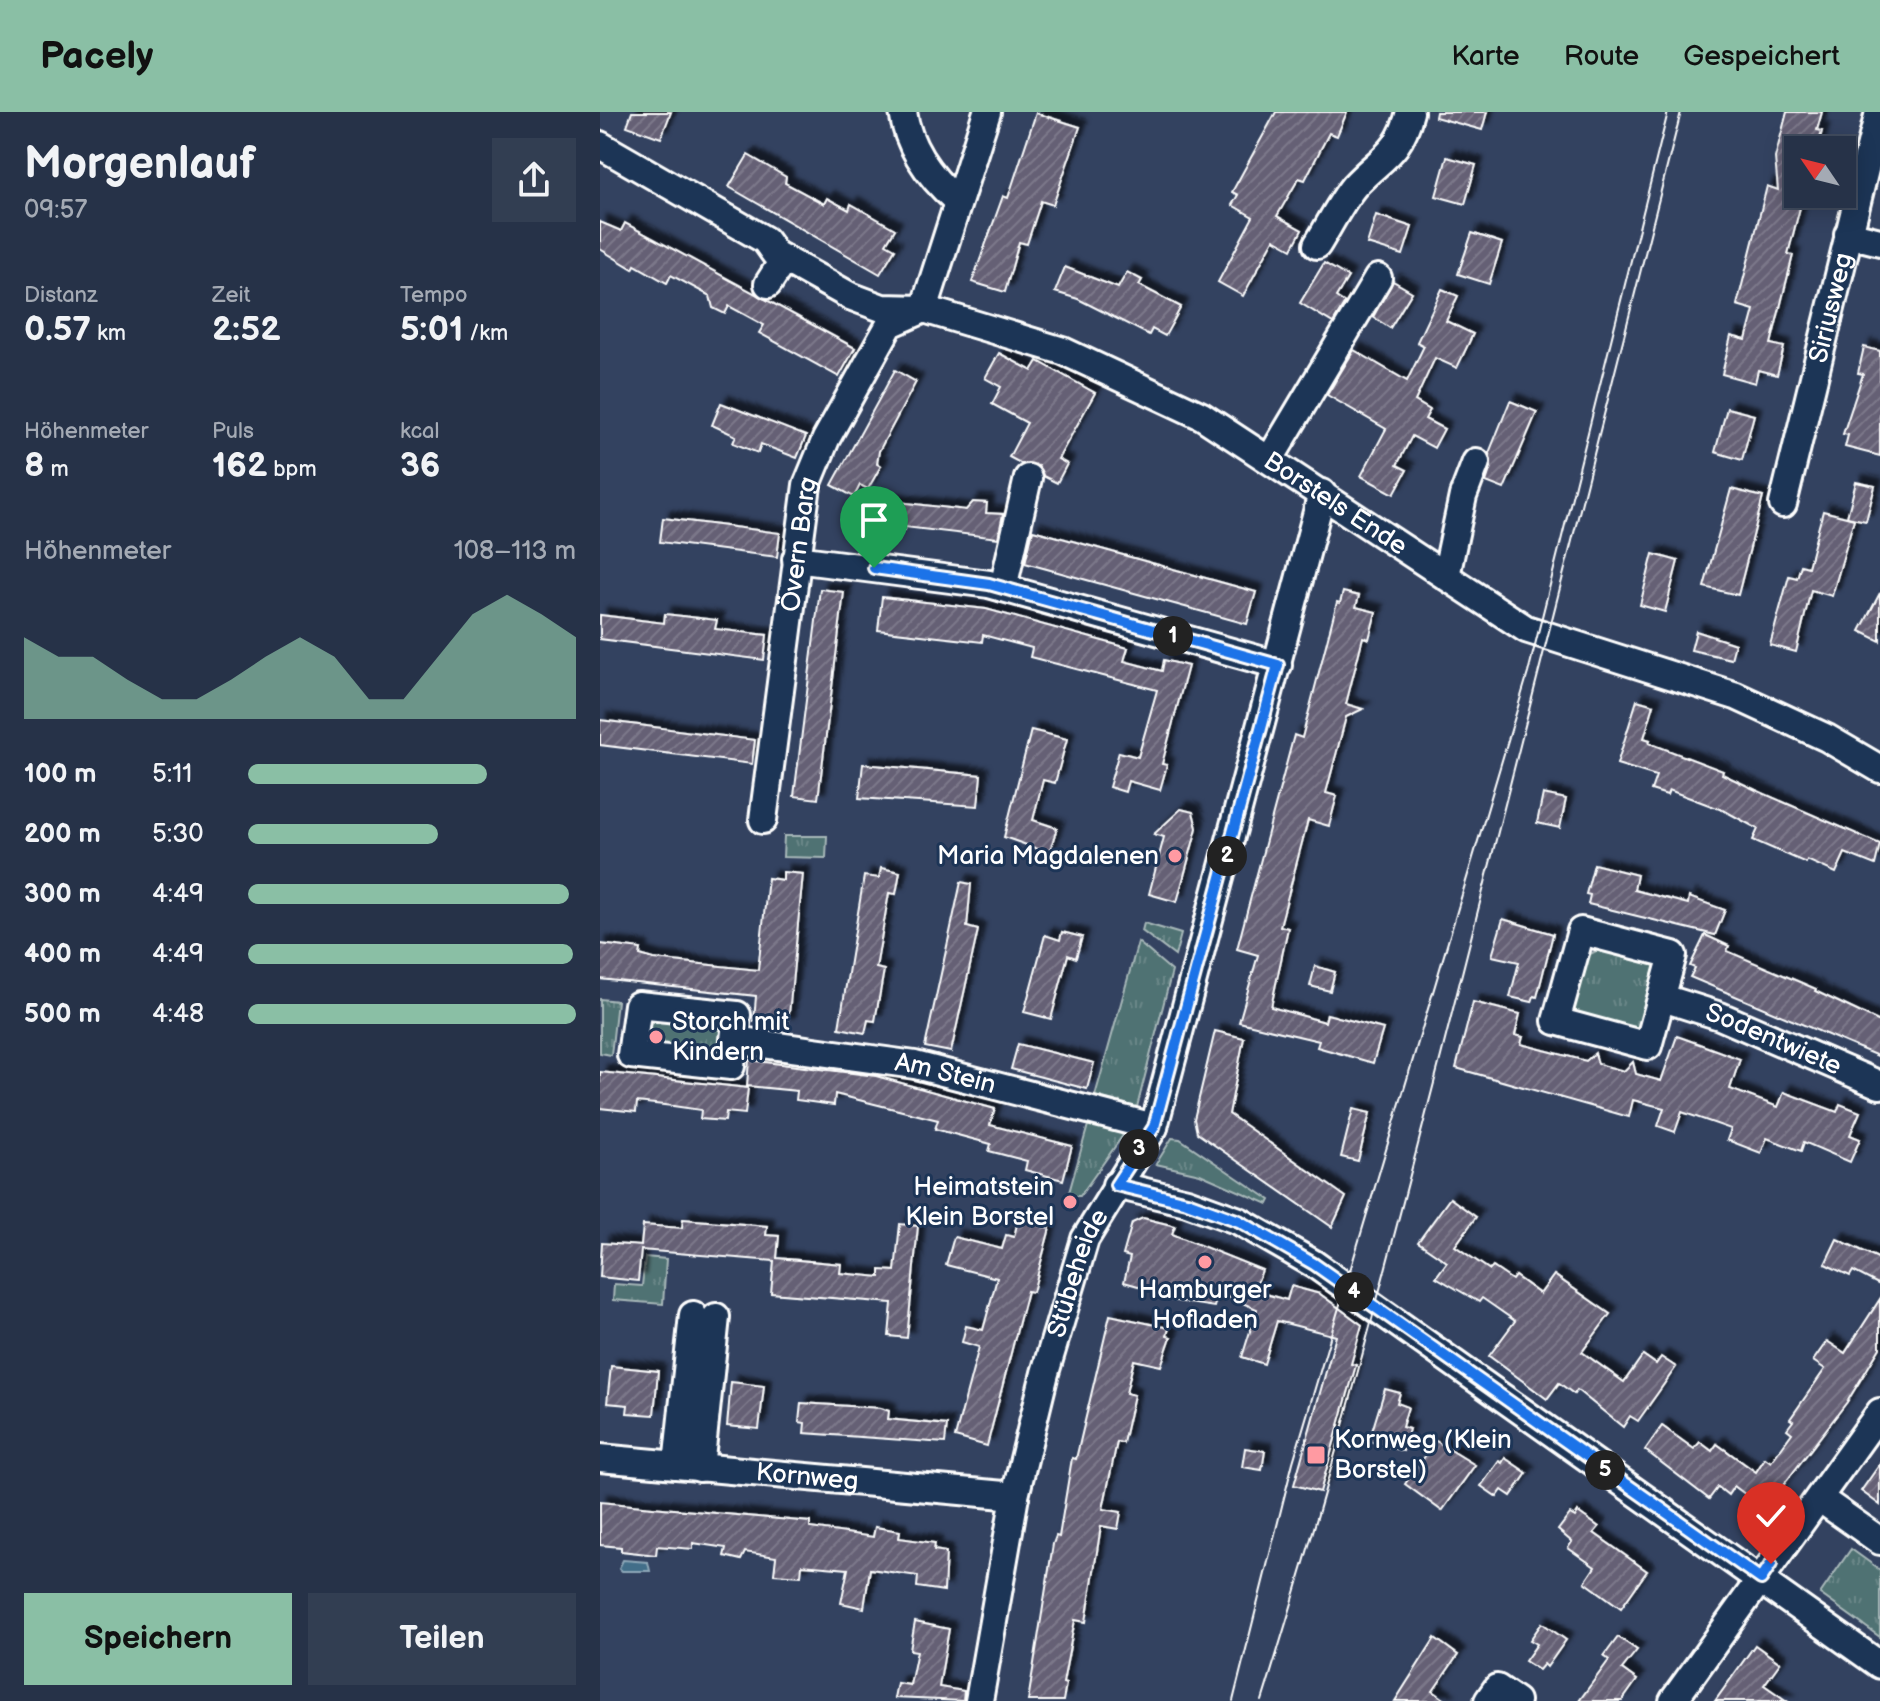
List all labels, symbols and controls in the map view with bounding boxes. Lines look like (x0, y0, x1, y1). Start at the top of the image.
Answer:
text: Pacely (40, 34, 153, 79)
text: Karte (1451, 40, 1520, 73)
text: Route (1564, 40, 1639, 73)
text: Gespeichert (1683, 40, 1840, 73)
north arrow (1784, 136, 1856, 208)
map controls (1784, 136, 1856, 208)
text: Morgenlauf (24, 138, 256, 191)
button: share (492, 138, 576, 222)
text: 09:57 (24, 195, 87, 226)
street label: Siriusweg (1803, 250, 1859, 366)
text: Distanz (24, 282, 98, 309)
text: Zeit (212, 282, 250, 309)
text: Tempo (400, 282, 467, 309)
text: 0.57 (24, 309, 91, 350)
text: 2:52 (212, 309, 281, 350)
text: 5:01 (400, 309, 463, 350)
text: km (91, 320, 126, 347)
text: /km (463, 320, 508, 347)
text: Höhenmeter (24, 418, 148, 445)
text: Puls (212, 418, 254, 445)
text: kcal (400, 418, 439, 445)
text: 8 (24, 445, 44, 486)
text: 162 (212, 445, 267, 486)
text: 36 (400, 445, 440, 486)
street label: Borstels Ende (1258, 445, 1413, 562)
text: m (44, 456, 69, 483)
text: bpm (267, 456, 317, 483)
street label: Övern Barg (774, 472, 824, 614)
pin (840, 486, 908, 568)
icon: arrive (852, 498, 896, 542)
text: Höhenmeter (24, 536, 171, 567)
text: 108–113 m (454, 536, 576, 567)
pin: 1 (1153, 616, 1193, 656)
text: 1 (1168, 622, 1178, 649)
text: 100 m (24, 759, 97, 790)
text: 5:11 (152, 759, 192, 790)
text: 200 m (24, 819, 101, 850)
text: 5:30 (152, 819, 203, 850)
pin: 2 (1207, 836, 1247, 876)
place label: Maria Magdalenen (937, 841, 1159, 872)
text: 2 (1220, 842, 1234, 869)
marker: Maria Magdalenen (1166, 847, 1184, 865)
text: 300 m (24, 879, 101, 910)
text: 4:49 (152, 879, 204, 910)
text: 400 m (24, 939, 101, 970)
text: 4:49 (152, 939, 204, 970)
street label: Sodentwiete (1702, 997, 1846, 1082)
text: 500 m (24, 999, 101, 1030)
text: 4:48 (152, 999, 204, 1030)
place label: Storch mit Kindern (672, 1007, 789, 1068)
marker: Storch mit Kindern (647, 1028, 665, 1046)
street label: Am Stein (893, 1047, 999, 1101)
pin: 3 (1119, 1129, 1159, 1169)
text: 3 (1133, 1135, 1145, 1162)
place label: Heimatstein Klein Borstel (905, 1172, 1054, 1233)
marker: Heimatstein Klein Borstel (1061, 1193, 1079, 1211)
street label: Stübeheide (1041, 1203, 1115, 1341)
marker: Hamburger Hofladen (1196, 1253, 1214, 1271)
pin: 4 (1334, 1272, 1374, 1312)
place label: Hamburger Hofladen (1138, 1275, 1272, 1336)
text: 4 (1348, 1278, 1360, 1305)
place label: Kornweg (Klein Borstel) (1334, 1425, 1512, 1486)
marker: Kornweg (Klein Borstel) (1305, 1444, 1327, 1466)
pin: 5 (1585, 1450, 1625, 1490)
text: 5 (1599, 1456, 1611, 1483)
street label: Kornweg (755, 1457, 860, 1497)
pin (1737, 1482, 1805, 1564)
icon: check (1749, 1494, 1793, 1538)
button: Speichern (24, 1593, 292, 1685)
button: Teilen (308, 1593, 576, 1685)

